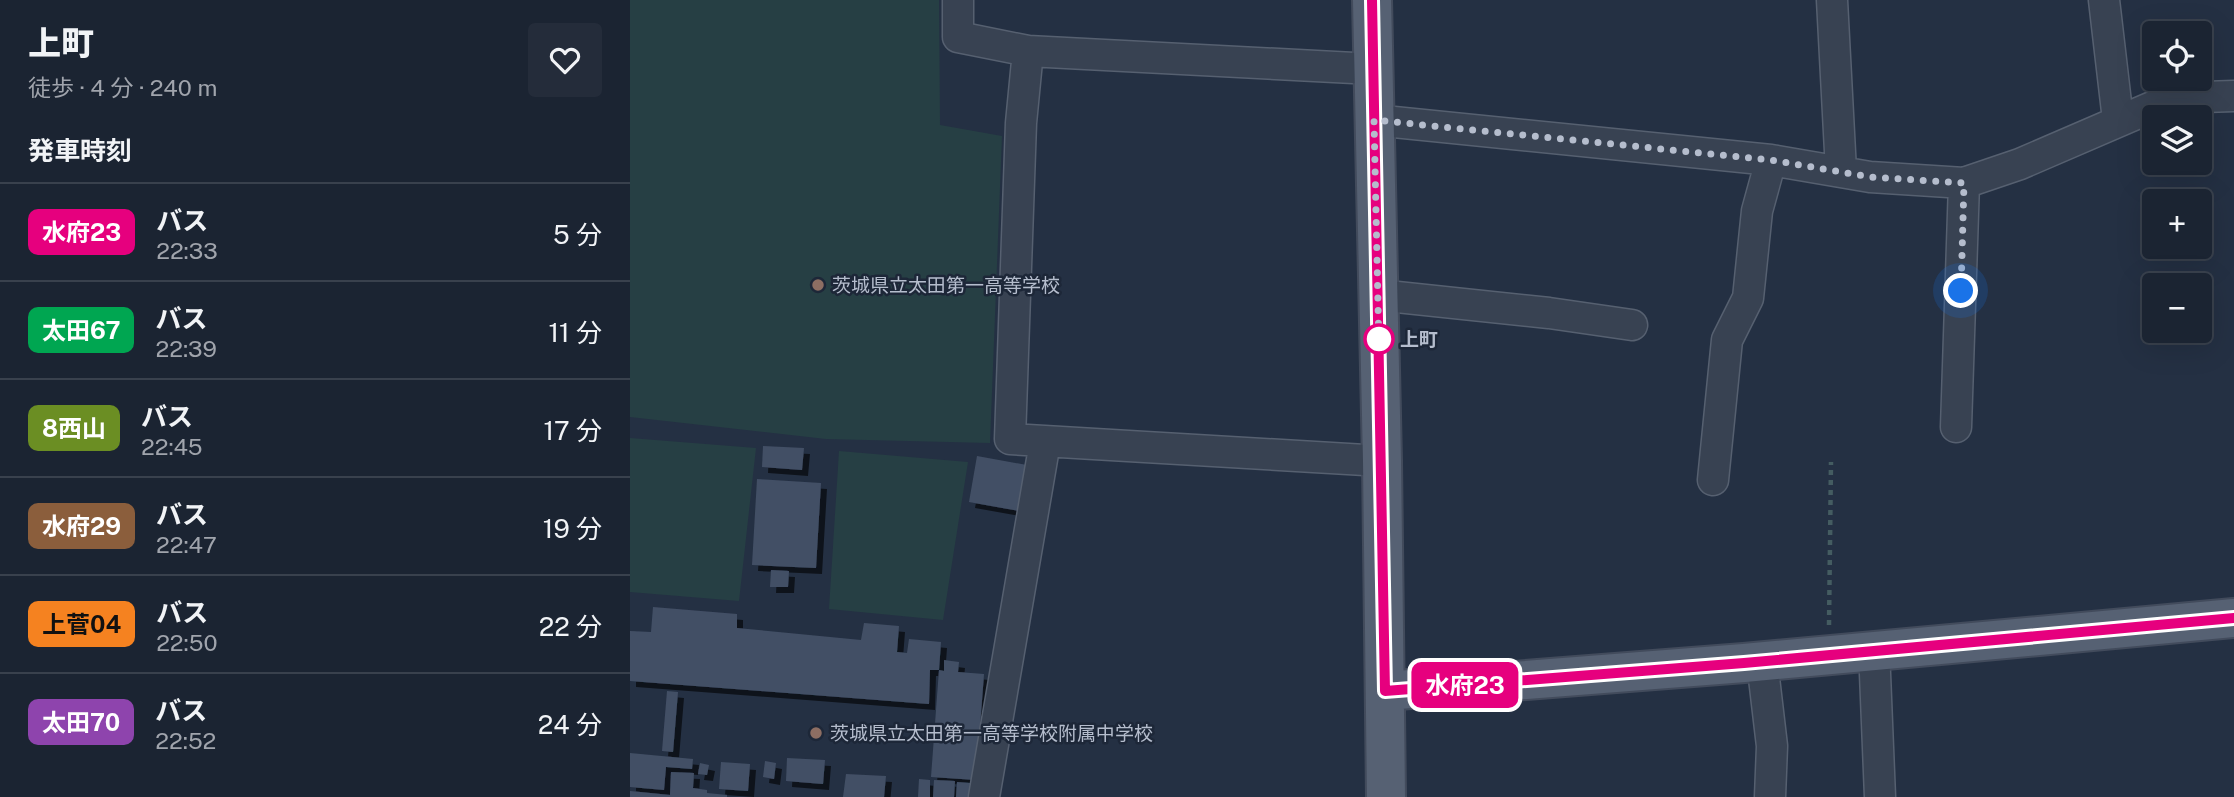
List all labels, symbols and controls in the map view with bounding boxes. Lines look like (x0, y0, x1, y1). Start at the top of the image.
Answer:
map controls (2142, 21, 2212, 343)
button: locate (2142, 21, 2212, 91)
button: heart (528, 23, 602, 97)
text: 上町 (28, 24, 94, 62)
text: 徒歩 · 4 分 · 240 m (28, 74, 217, 101)
button: layers (2142, 105, 2212, 175)
text: 発車時刻 (28, 135, 132, 166)
button: + (2142, 189, 2212, 259)
text: バス (156, 205, 208, 236)
text: 水府23 (42, 218, 121, 246)
text: 5 分 (553, 219, 602, 250)
text: 22:33 (156, 237, 218, 264)
your location (1943, 273, 1978, 308)
button: − (2142, 273, 2212, 343)
place label: 茨城県立太田第一高等学校 (832, 274, 1060, 296)
marker: 茨城県立太田第一高等学校 (810, 277, 826, 293)
text: バス (155, 303, 208, 334)
text: 太田67 (42, 316, 120, 344)
text: 11 分 (549, 317, 602, 348)
marker: 上町 (1364, 324, 1394, 354)
place label: 上町 (1400, 328, 1438, 350)
text: 22:39 (155, 335, 217, 362)
text: バス (141, 401, 193, 432)
text: 8西山 (42, 414, 106, 442)
text: 17 分 (543, 415, 602, 446)
text: 22:45 (141, 433, 203, 460)
text: バス (156, 499, 208, 530)
text: 水府29 (42, 512, 121, 540)
text: 19 分 (543, 513, 602, 544)
text: 22:47 (156, 531, 217, 558)
text: バス (156, 597, 208, 628)
text: 上菅04 (42, 610, 121, 638)
text: 22 分 (539, 611, 602, 642)
text: 22:50 (156, 629, 218, 656)
line badge: 水府23 (1416, 662, 1514, 708)
text: 水府23 (1425, 671, 1505, 699)
text: バス (155, 695, 207, 726)
text: 太田70 (42, 708, 120, 736)
text: 24 分 (538, 709, 602, 740)
place label: 茨城県立太田第一高等学校附属中学校 (830, 722, 1153, 744)
marker: 茨城県立太田第一高等学校附属中学校 (808, 725, 824, 741)
text: 22:52 (155, 727, 216, 754)

